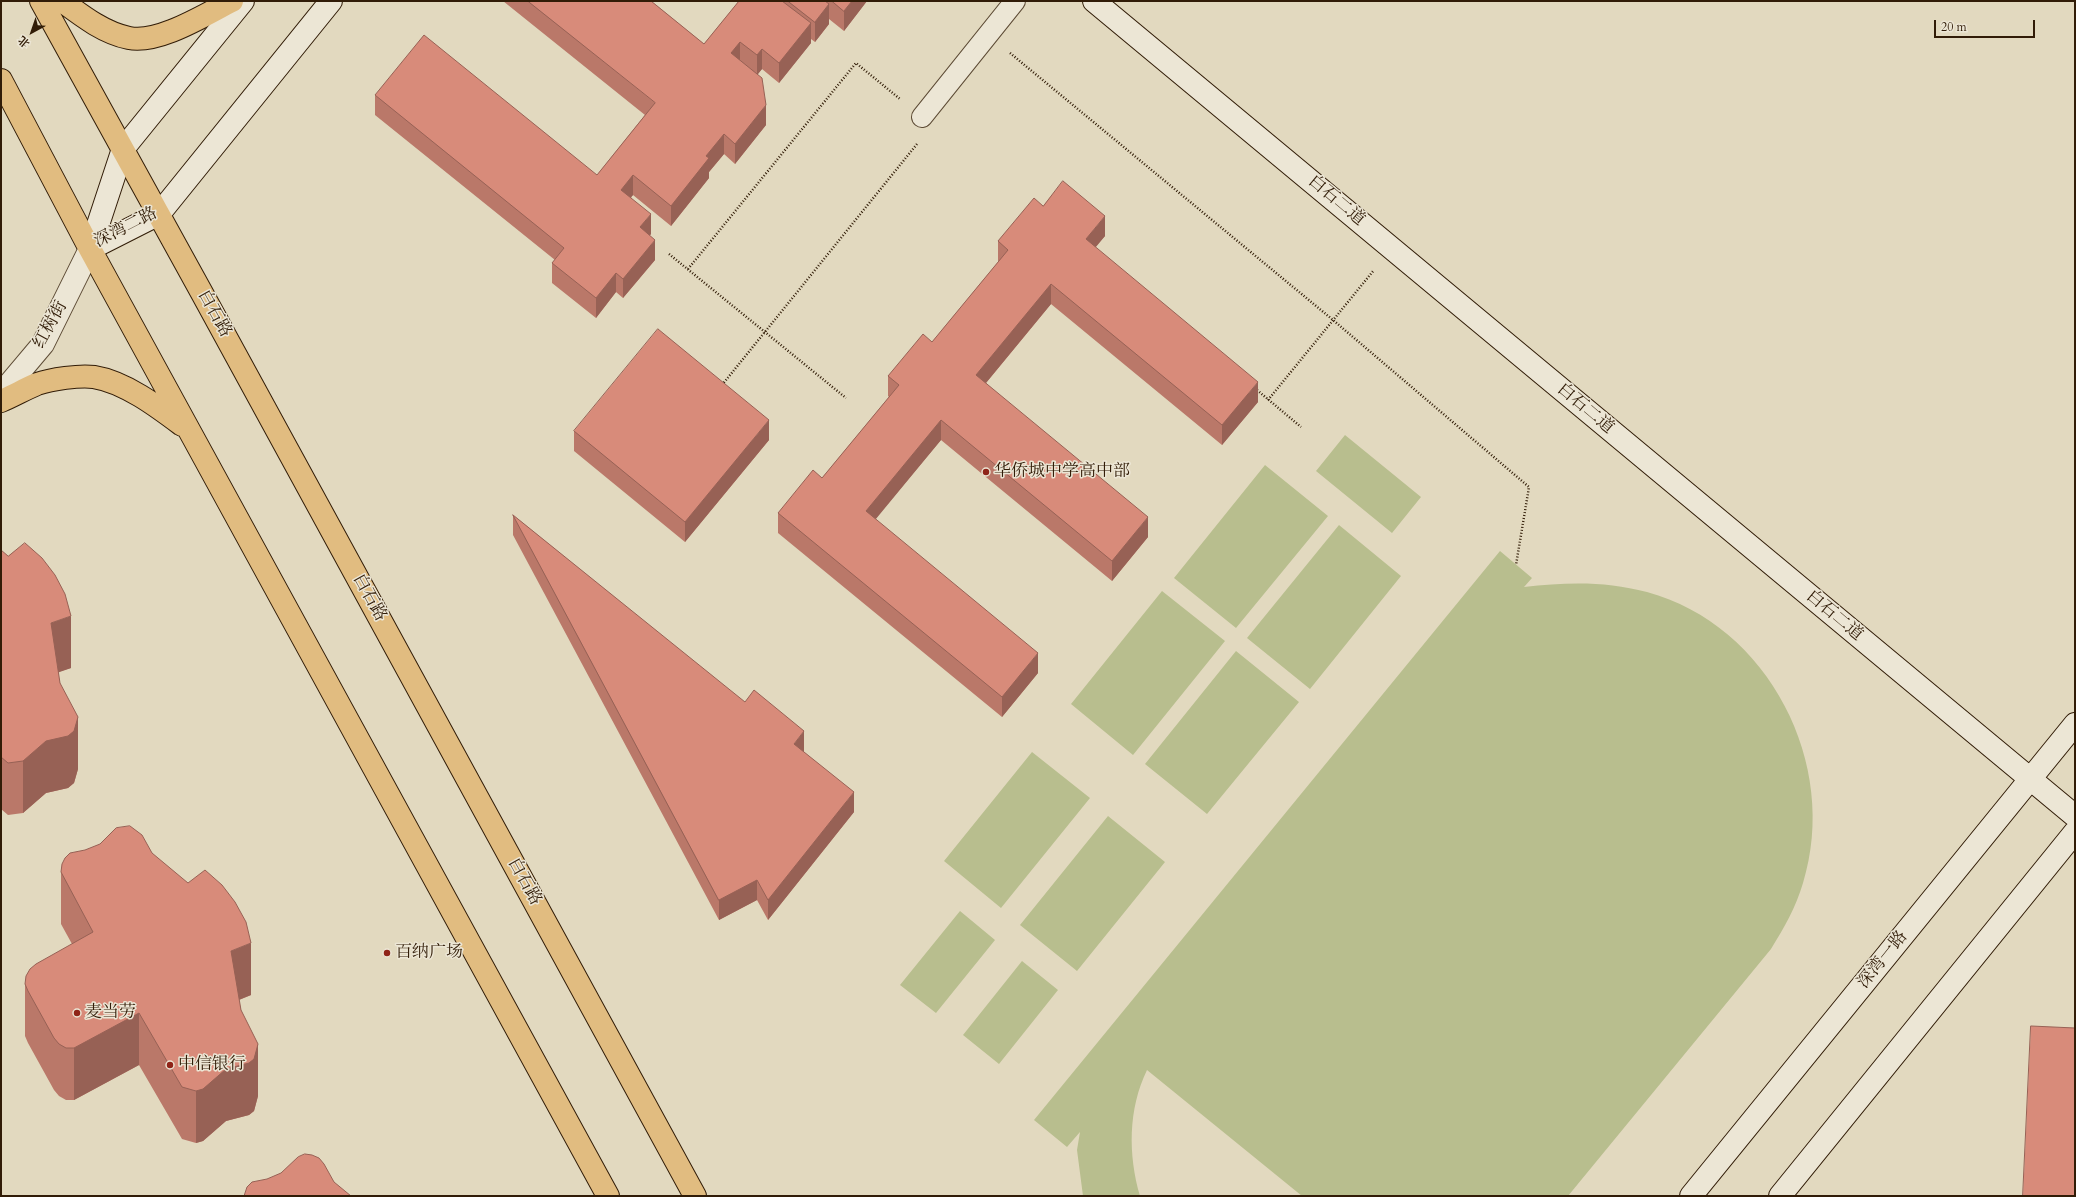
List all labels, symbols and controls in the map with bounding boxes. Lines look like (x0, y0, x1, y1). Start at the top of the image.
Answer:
north arrow (12, 12, 52, 52)
scale bar (1936, 12, 2037, 38)
text: 20 m (1941, 19, 1967, 35)
text: 北 (15, 32, 33, 51)
street label: 白石二道 (1303, 171, 1369, 231)
street label: 深湾二路 (91, 203, 161, 253)
street label: 白石路 (193, 287, 235, 341)
street label: 红树街 (30, 298, 72, 352)
street label: 白石二道 (1552, 379, 1618, 439)
place label: 华侨城中学高中部 (994, 462, 1130, 482)
marker: 华侨城中学高中部 (981, 467, 991, 477)
street label: 白石路 (348, 571, 390, 625)
street label: 白石二道 (1801, 586, 1867, 646)
street label: 白石路 (503, 855, 545, 909)
street label: 深湾一路 (1854, 927, 1912, 993)
place label: 百纳广场 (395, 943, 463, 963)
marker: 百纳广场 (382, 948, 392, 958)
place label: 麦当劳 (85, 1003, 136, 1023)
marker: 麦当劳 (72, 1008, 82, 1018)
place label: 中信银行 (178, 1055, 246, 1075)
marker: 中信银行 (165, 1060, 175, 1070)

